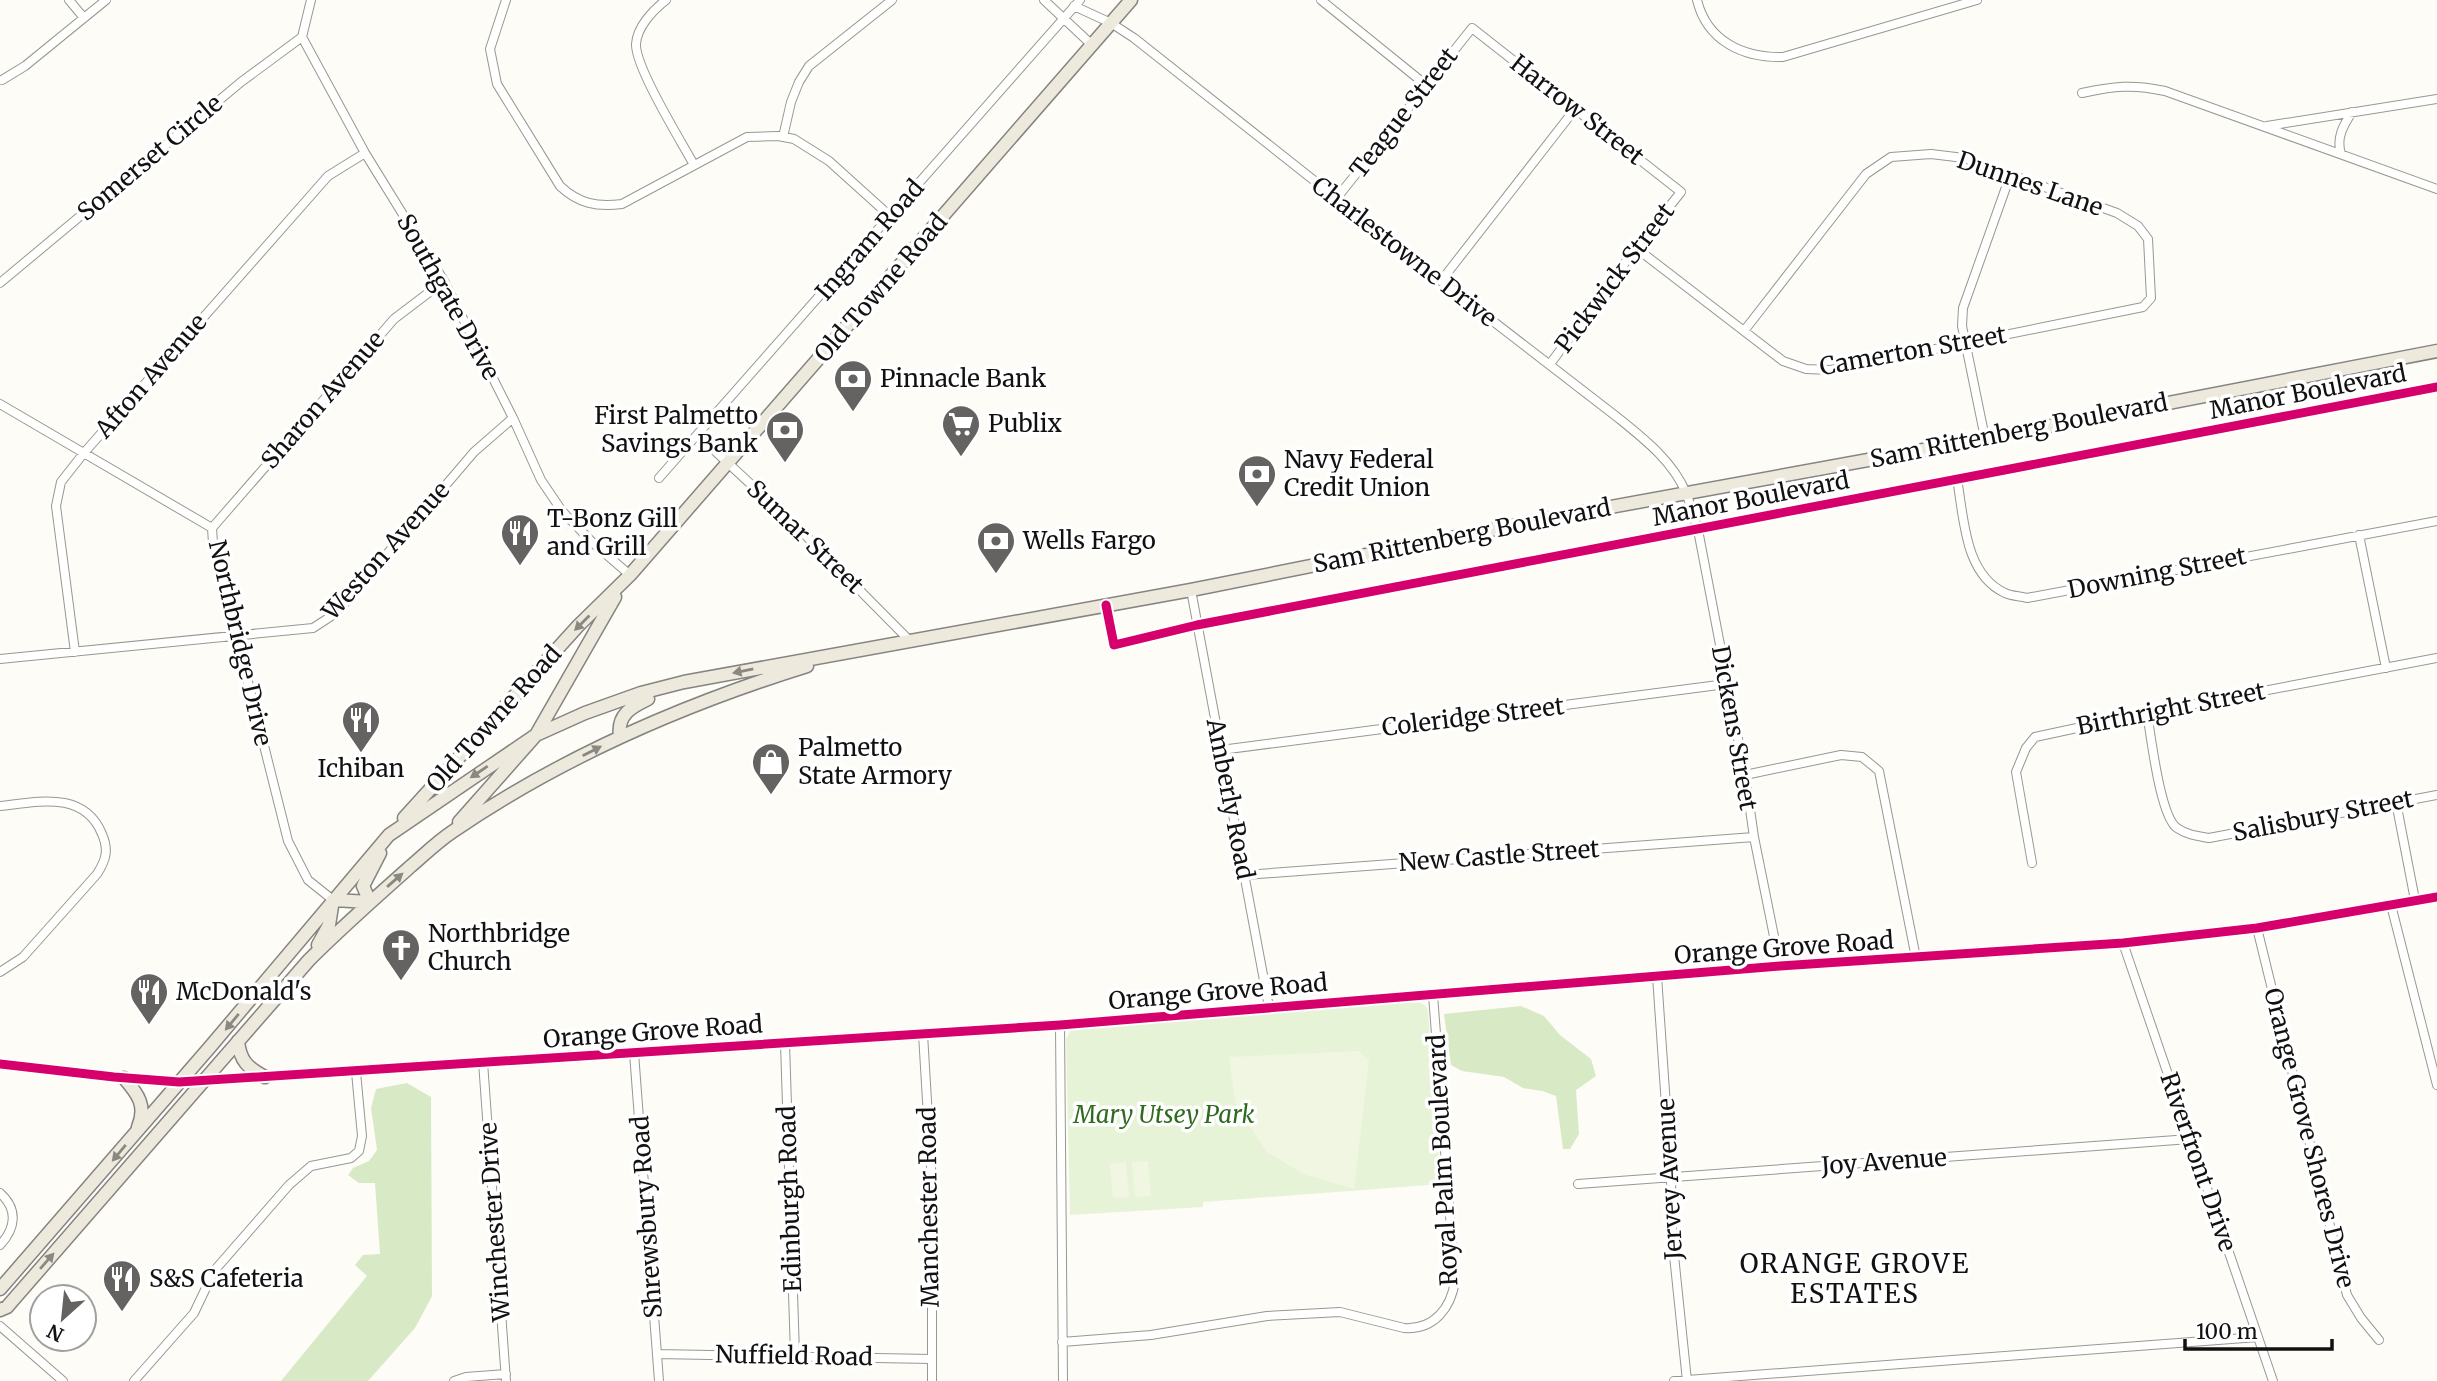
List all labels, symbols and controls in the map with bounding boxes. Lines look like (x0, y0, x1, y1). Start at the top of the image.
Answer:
street label: Teague Street (1343, 41, 1465, 184)
street label: Harrow Street (1504, 48, 1651, 172)
street label: Somerset Circle (71, 88, 229, 227)
street label: Dunnes Lane (1953, 144, 2107, 223)
street label: Charlestowne Drive (1306, 170, 1503, 334)
street label: Ingram Road (809, 173, 931, 307)
street label: Pickwick Street (1548, 196, 1681, 359)
street label: Old Towne Road (807, 207, 954, 369)
street label: Southgate Drive (390, 208, 507, 385)
street label: Afton Avenue (87, 307, 213, 445)
street label: Camerton Street (1817, 319, 2009, 382)
street label: Sharon Avenue (254, 324, 391, 475)
street label: Manor Boulevard (2207, 357, 2409, 426)
bank icon: Pinnacle Bank (832, 358, 874, 413)
place label: Pinnacle Bank (880, 363, 1047, 394)
street label: Sam Rittenberg Boulevard (1867, 386, 2170, 475)
place label: First Palmetto Savings Bank (594, 400, 759, 459)
supermarket icon: Publix (940, 403, 982, 458)
place label: Publix (988, 408, 1063, 439)
bank icon: First Palmetto Savings Bank (764, 409, 806, 464)
place label: Navy Federal Credit Union (1284, 444, 1434, 503)
bank icon: Navy Federal Credit Union (1236, 453, 1278, 508)
street label: Manor Boulevard (1650, 464, 1852, 533)
street label: Sumar Street (740, 473, 871, 601)
street label: Weston Avenue (315, 475, 456, 627)
street label: Sam Rittenberg Boulevard (1310, 491, 1613, 580)
place label: T-Bonz Gill and Grill (547, 503, 678, 562)
restaurant icon: T-Bonz Gill and Grill (499, 512, 541, 567)
bank icon: Wells Fargo (975, 520, 1017, 575)
place label: Wells Fargo (1022, 525, 1156, 556)
street label: Northbridge Drive (202, 537, 279, 749)
street label: Downing Street (2065, 540, 2249, 605)
one-way arrow (574, 614, 590, 631)
street label: Old Towne Road (419, 639, 568, 799)
street label: Dickens Street (1705, 643, 1764, 813)
one-way arrow (731, 666, 753, 677)
street label: Birthright Street (2074, 675, 2268, 742)
street label: Coleridge Street (1380, 690, 1566, 743)
restaurant icon: Ichiban (340, 699, 382, 754)
street label: Amberly Road (1200, 715, 1261, 882)
place label: Palmetto State Armory (798, 732, 952, 791)
shop icon: Palmetto State Armory (750, 741, 792, 796)
one-way arrow (582, 745, 602, 756)
place label: Ichiban (318, 753, 405, 784)
one-way arrow (470, 765, 488, 779)
street label: Salisbury Street (2230, 783, 2416, 848)
street label: New Castle Street (1397, 833, 1601, 878)
one-way arrow (386, 872, 404, 888)
place label: Northbridge Church (428, 918, 570, 977)
street label: Orange Grove Road (1673, 924, 1895, 971)
church icon: Northbridge Church (380, 927, 422, 982)
street label: Orange Grove Road (1107, 966, 1329, 1017)
restaurant icon: McDonald's (128, 971, 170, 1026)
place label: McDonald's (176, 976, 311, 1007)
street label: Orange Grove Shores Drive (2257, 985, 2362, 1291)
street label: Orange Grove Road (542, 1008, 764, 1055)
one-way arrow (224, 1012, 239, 1030)
street label: Royal Palm Boulevard (1420, 1033, 1465, 1287)
street label: Riverfront Drive (2153, 1068, 2244, 1255)
street label: Jervey Avenue (1650, 1097, 1689, 1262)
park label: Mary Utsey Park (1072, 1099, 1255, 1130)
street label: Edinburgh Road (771, 1105, 808, 1293)
street label: Manchester Road (911, 1106, 946, 1308)
street label: Shrewsbury Road (624, 1115, 669, 1319)
street label: Winchester Drive (472, 1121, 517, 1324)
street label: Joy Avenue (1819, 1142, 1948, 1181)
one-way arrow (112, 1144, 127, 1161)
district label: ORANGE GROVE ESTATES (1740, 1247, 1970, 1310)
one-way arrow (39, 1253, 54, 1270)
restaurant icon: S&S Cafeteria (101, 1258, 143, 1313)
place label: S&S Cafeteria (149, 1263, 304, 1294)
north arrow (28, 1283, 98, 1353)
scale bar (2185, 1308, 2332, 1352)
text: 100 m (2196, 1318, 2258, 1345)
text: N (43, 1319, 67, 1347)
street label: Nuffield Road (715, 1339, 873, 1372)

